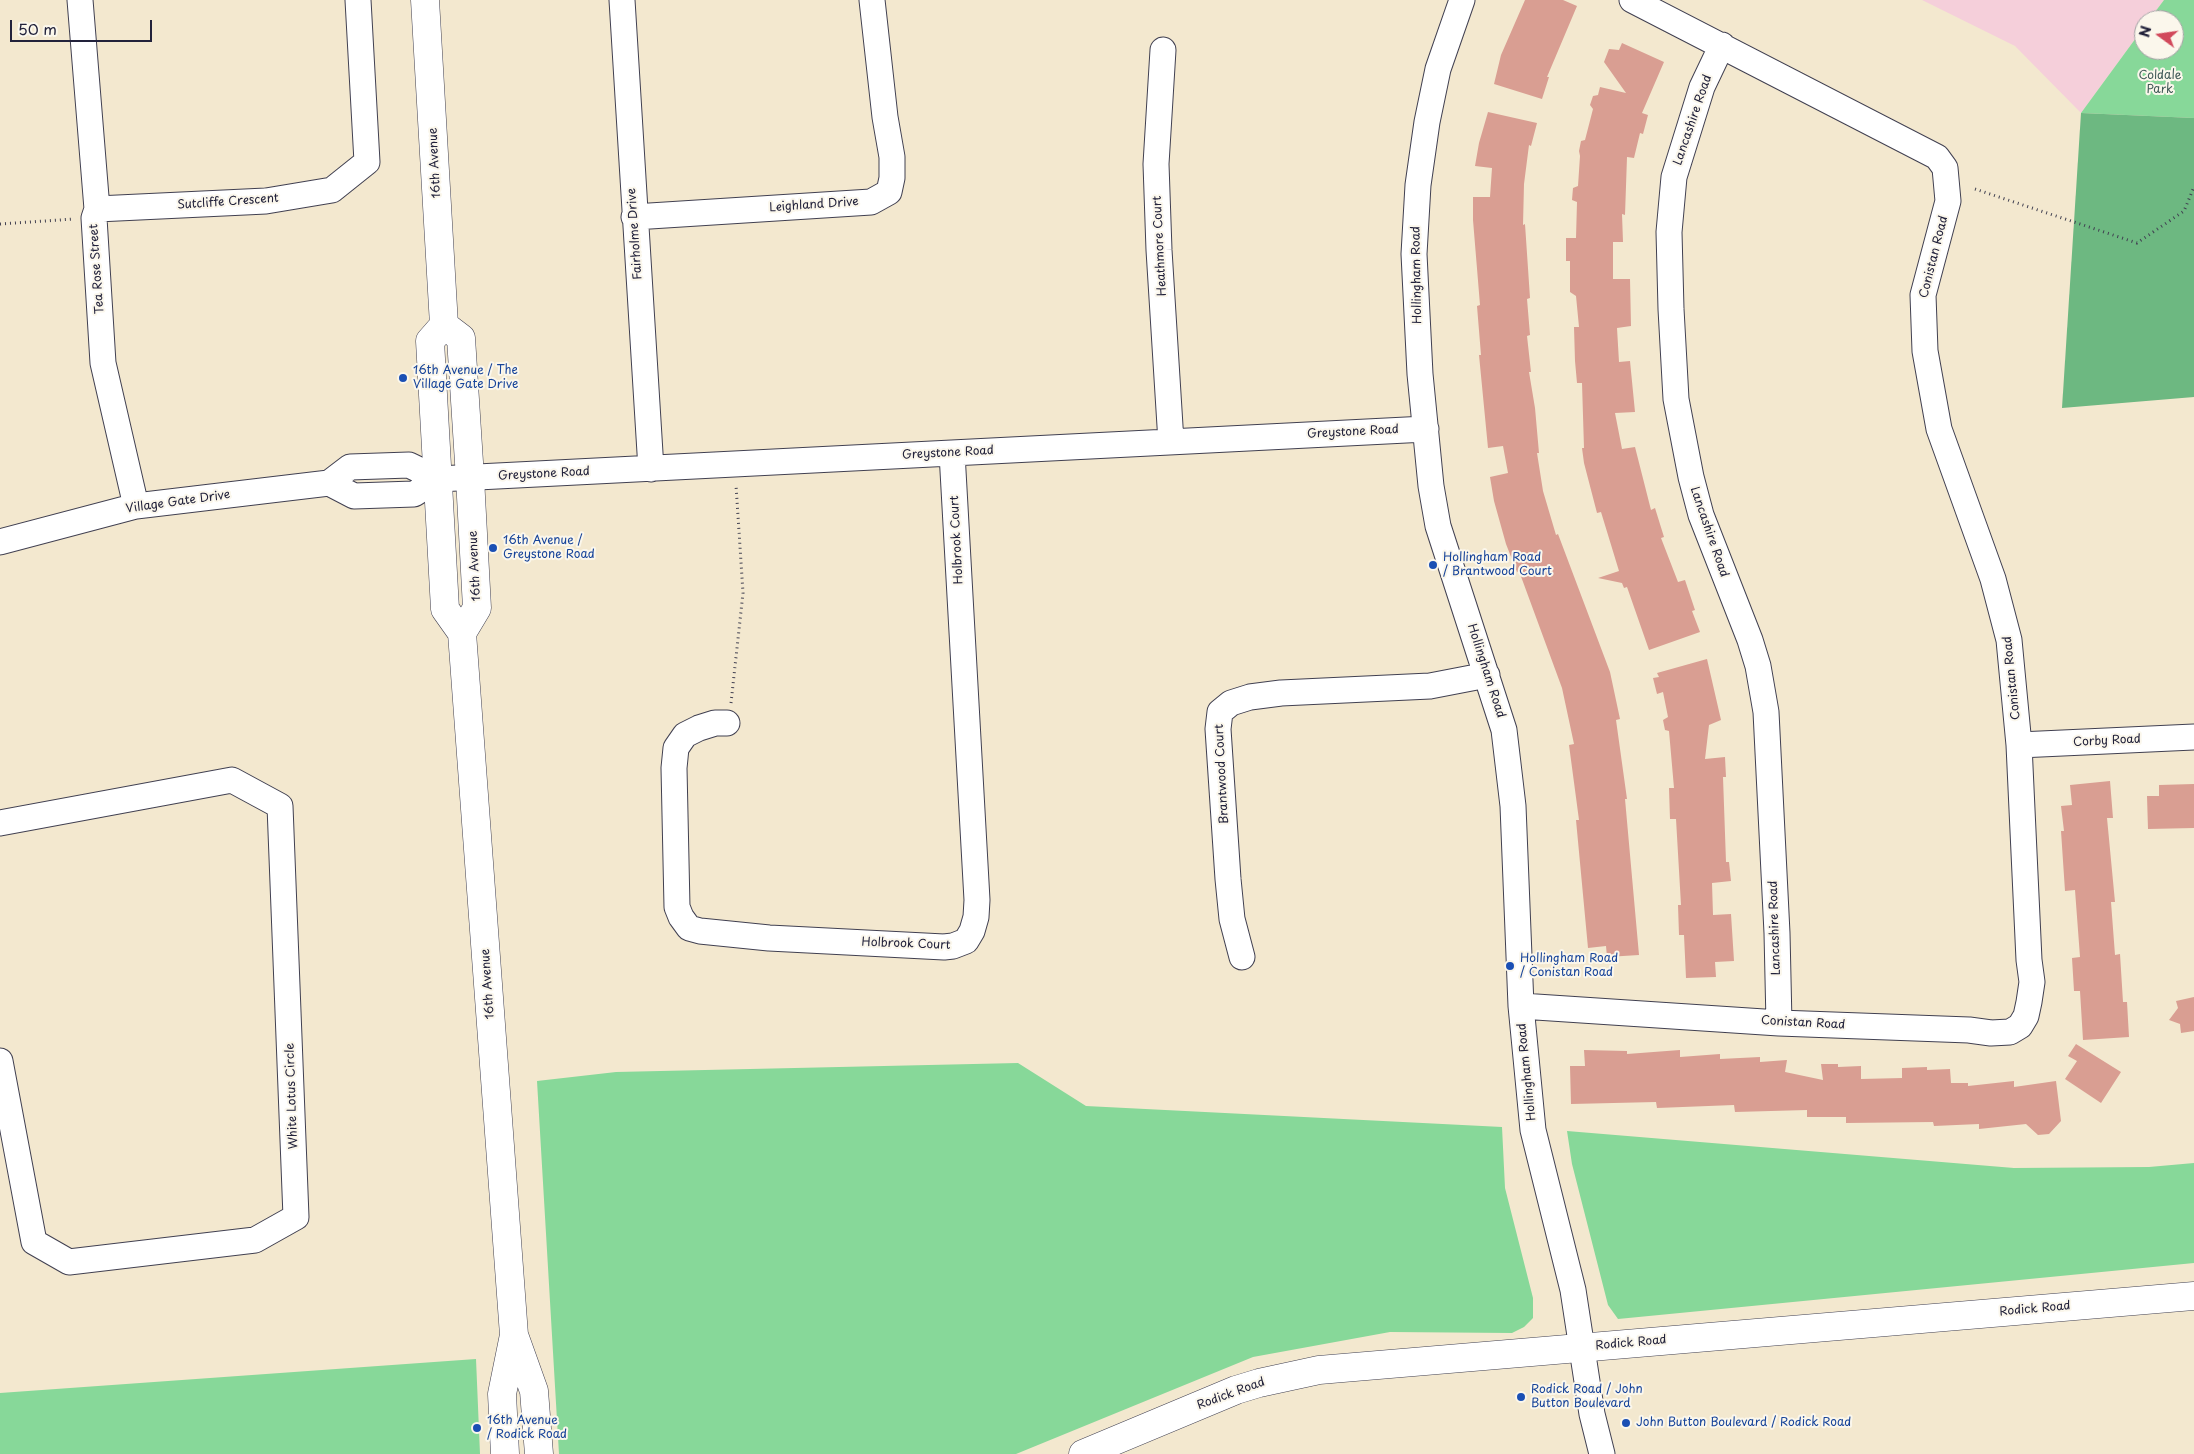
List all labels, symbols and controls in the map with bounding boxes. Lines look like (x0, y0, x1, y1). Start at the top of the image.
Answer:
scale bar (12, 10, 155, 42)
north arrow (2134, 10, 2184, 60)
text: 50 m (18, 17, 57, 40)
text: N (2133, 24, 2156, 39)
park label: Coldale Park (2138, 69, 2182, 97)
street label: Lancashire Road (1671, 73, 1715, 167)
street label: 16th Avenue (426, 127, 444, 199)
street label: Fairholme Drive (625, 188, 645, 280)
street label: Sutcliffe Crescent (177, 191, 279, 213)
street label: Leighland Drive (769, 195, 859, 215)
street label: Heathmore Court (1150, 195, 1170, 297)
street label: Conistan Road (1917, 214, 1951, 300)
street label: Tea Rose Street (87, 223, 107, 315)
street label: Hollingham Road (1409, 226, 1425, 324)
place label: 16th Avenue / The Village Gate Drive (413, 364, 518, 392)
marker: 16th Avenue / The Village Gate Drive (397, 372, 409, 384)
street label: Greystone Road (1307, 422, 1399, 442)
street label: Greystone Road (902, 443, 994, 463)
street label: Greystone Road (498, 464, 590, 484)
street label: Lancashire Road (1687, 485, 1731, 579)
street label: Village Gate Drive (125, 488, 231, 516)
street label: Holbrook Court (947, 495, 967, 585)
street label: 16th Avenue (466, 530, 484, 602)
place label: 16th Avenue / Greystone Road (503, 534, 595, 562)
marker: 16th Avenue / Greystone Road (487, 542, 499, 554)
place label: Hollingham Road / Brantwood Court (1443, 551, 1552, 579)
marker: Hollingham Road / Brantwood Court (1427, 559, 1439, 571)
street label: Hollingham Road (1464, 622, 1508, 720)
street label: Conistan Road (2000, 635, 2024, 721)
street label: Brantwood Court (1212, 724, 1232, 824)
street label: Corby Road (2073, 732, 2141, 750)
street label: Lancashire Road (1766, 880, 1784, 976)
street label: Holbrook Court (861, 935, 951, 953)
street label: 16th Avenue (478, 948, 498, 1020)
place label: Hollingham Road / Conistan Road (1520, 952, 1618, 980)
marker: Hollingham Road / Conistan Road (1504, 960, 1516, 972)
street label: Conistan Road (1761, 1014, 1845, 1032)
street label: Hollingham Road (1515, 1022, 1539, 1122)
street label: White Lotus Circle (283, 1043, 301, 1149)
street label: Rodick Road (1999, 1299, 2071, 1319)
street label: Rodick Road (1595, 1333, 1667, 1353)
street label: Rodick Road (1195, 1375, 1267, 1413)
place label: Rodick Road / John Button Boulevard (1531, 1383, 1643, 1411)
marker: Rodick Road / John Button Boulevard (1515, 1391, 1527, 1403)
place label: 16th Avenue / Rodick Road (487, 1414, 567, 1442)
place label: John Button Boulevard / Rodick Road (1636, 1416, 1851, 1430)
marker: John Button Boulevard / Rodick Road (1620, 1417, 1632, 1429)
marker: 16th Avenue / Rodick Road (471, 1422, 483, 1434)

